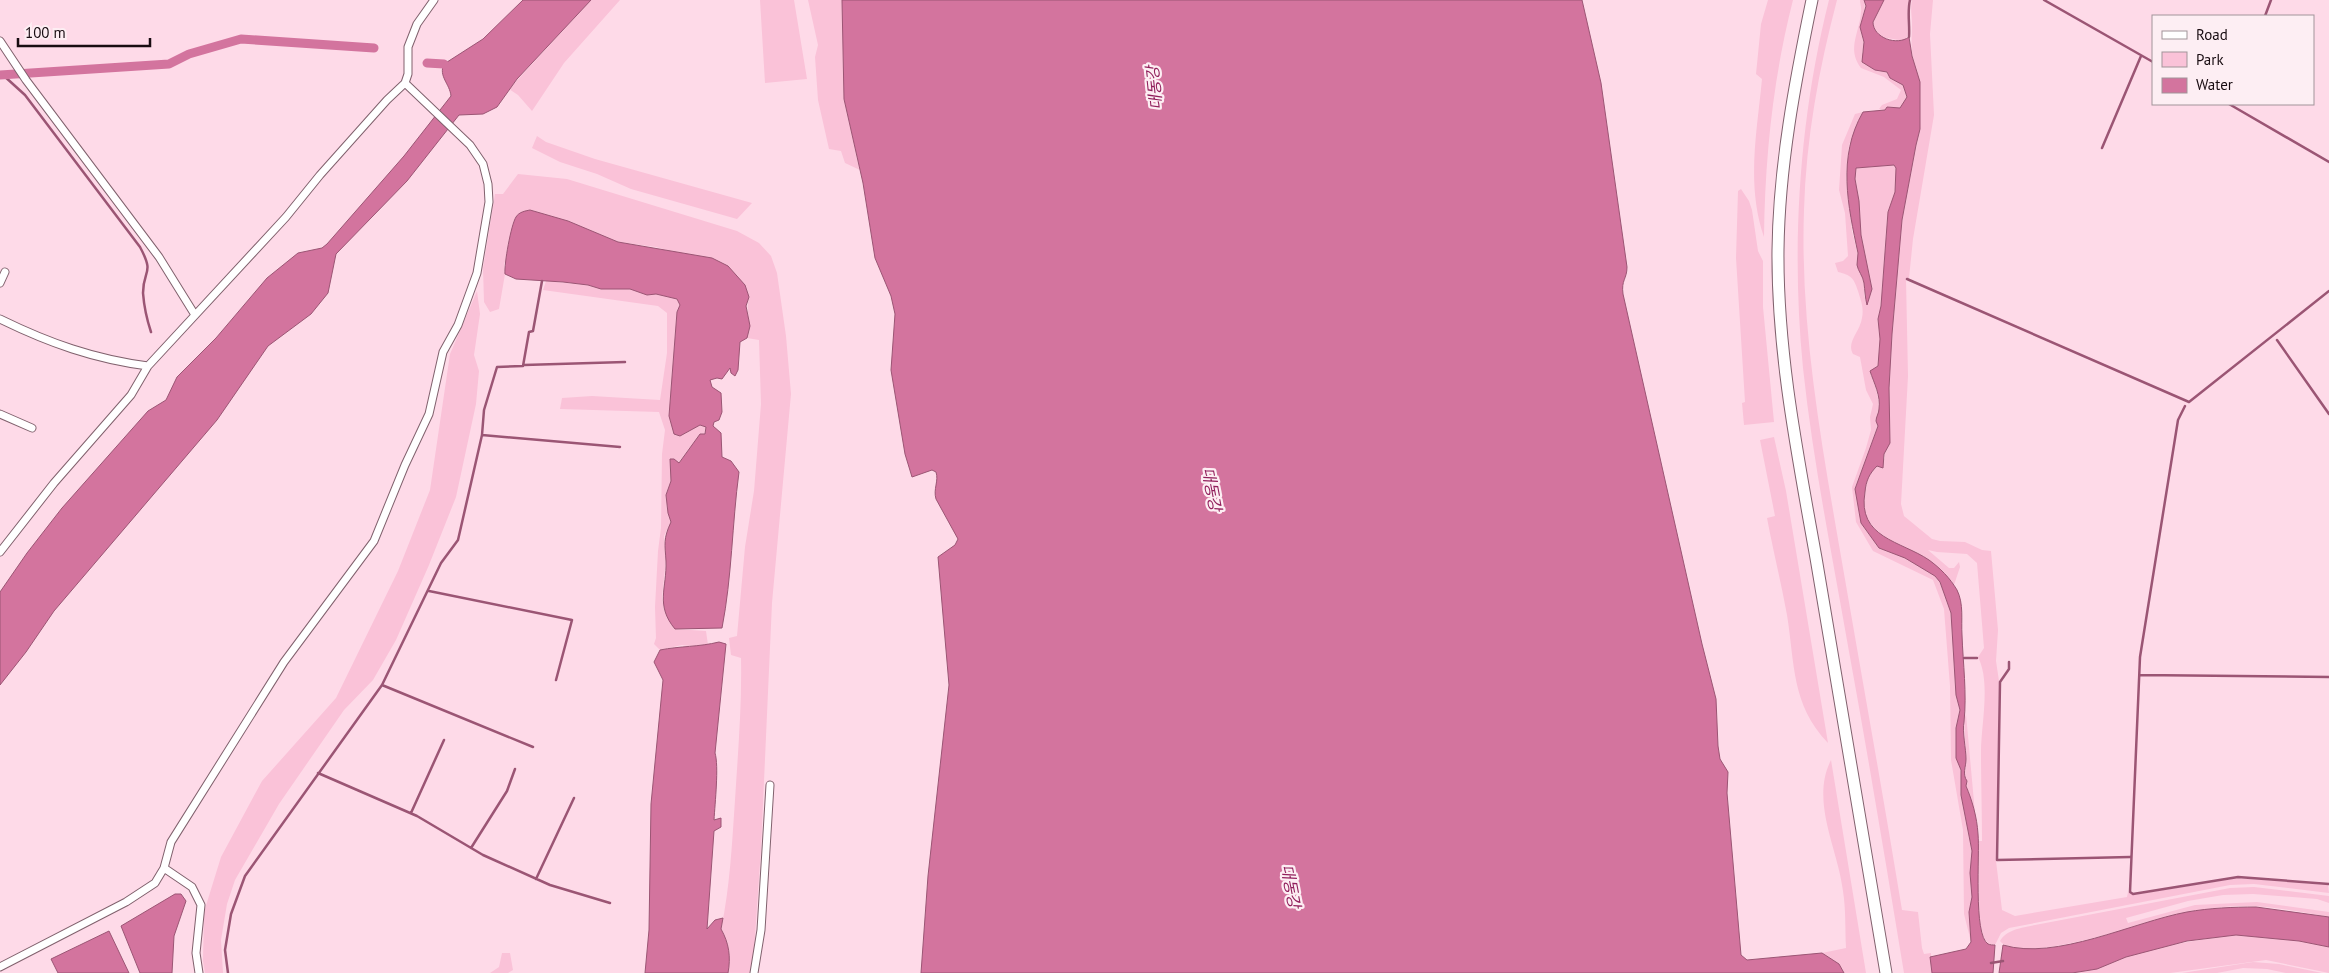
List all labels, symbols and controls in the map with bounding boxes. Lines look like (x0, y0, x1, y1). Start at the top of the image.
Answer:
scale bar (18, 15, 150, 47)
legend (2152, 15, 2314, 105)
text: 100 m (25, 23, 66, 42)
text: Road (2196, 25, 2228, 44)
text: Park (2196, 50, 2224, 69)
water label: 대동강 (1142, 63, 1166, 111)
text: Water (2196, 75, 2233, 94)
water label: 대동강 (1198, 465, 1226, 515)
water label: 대동강 (1277, 862, 1305, 912)

